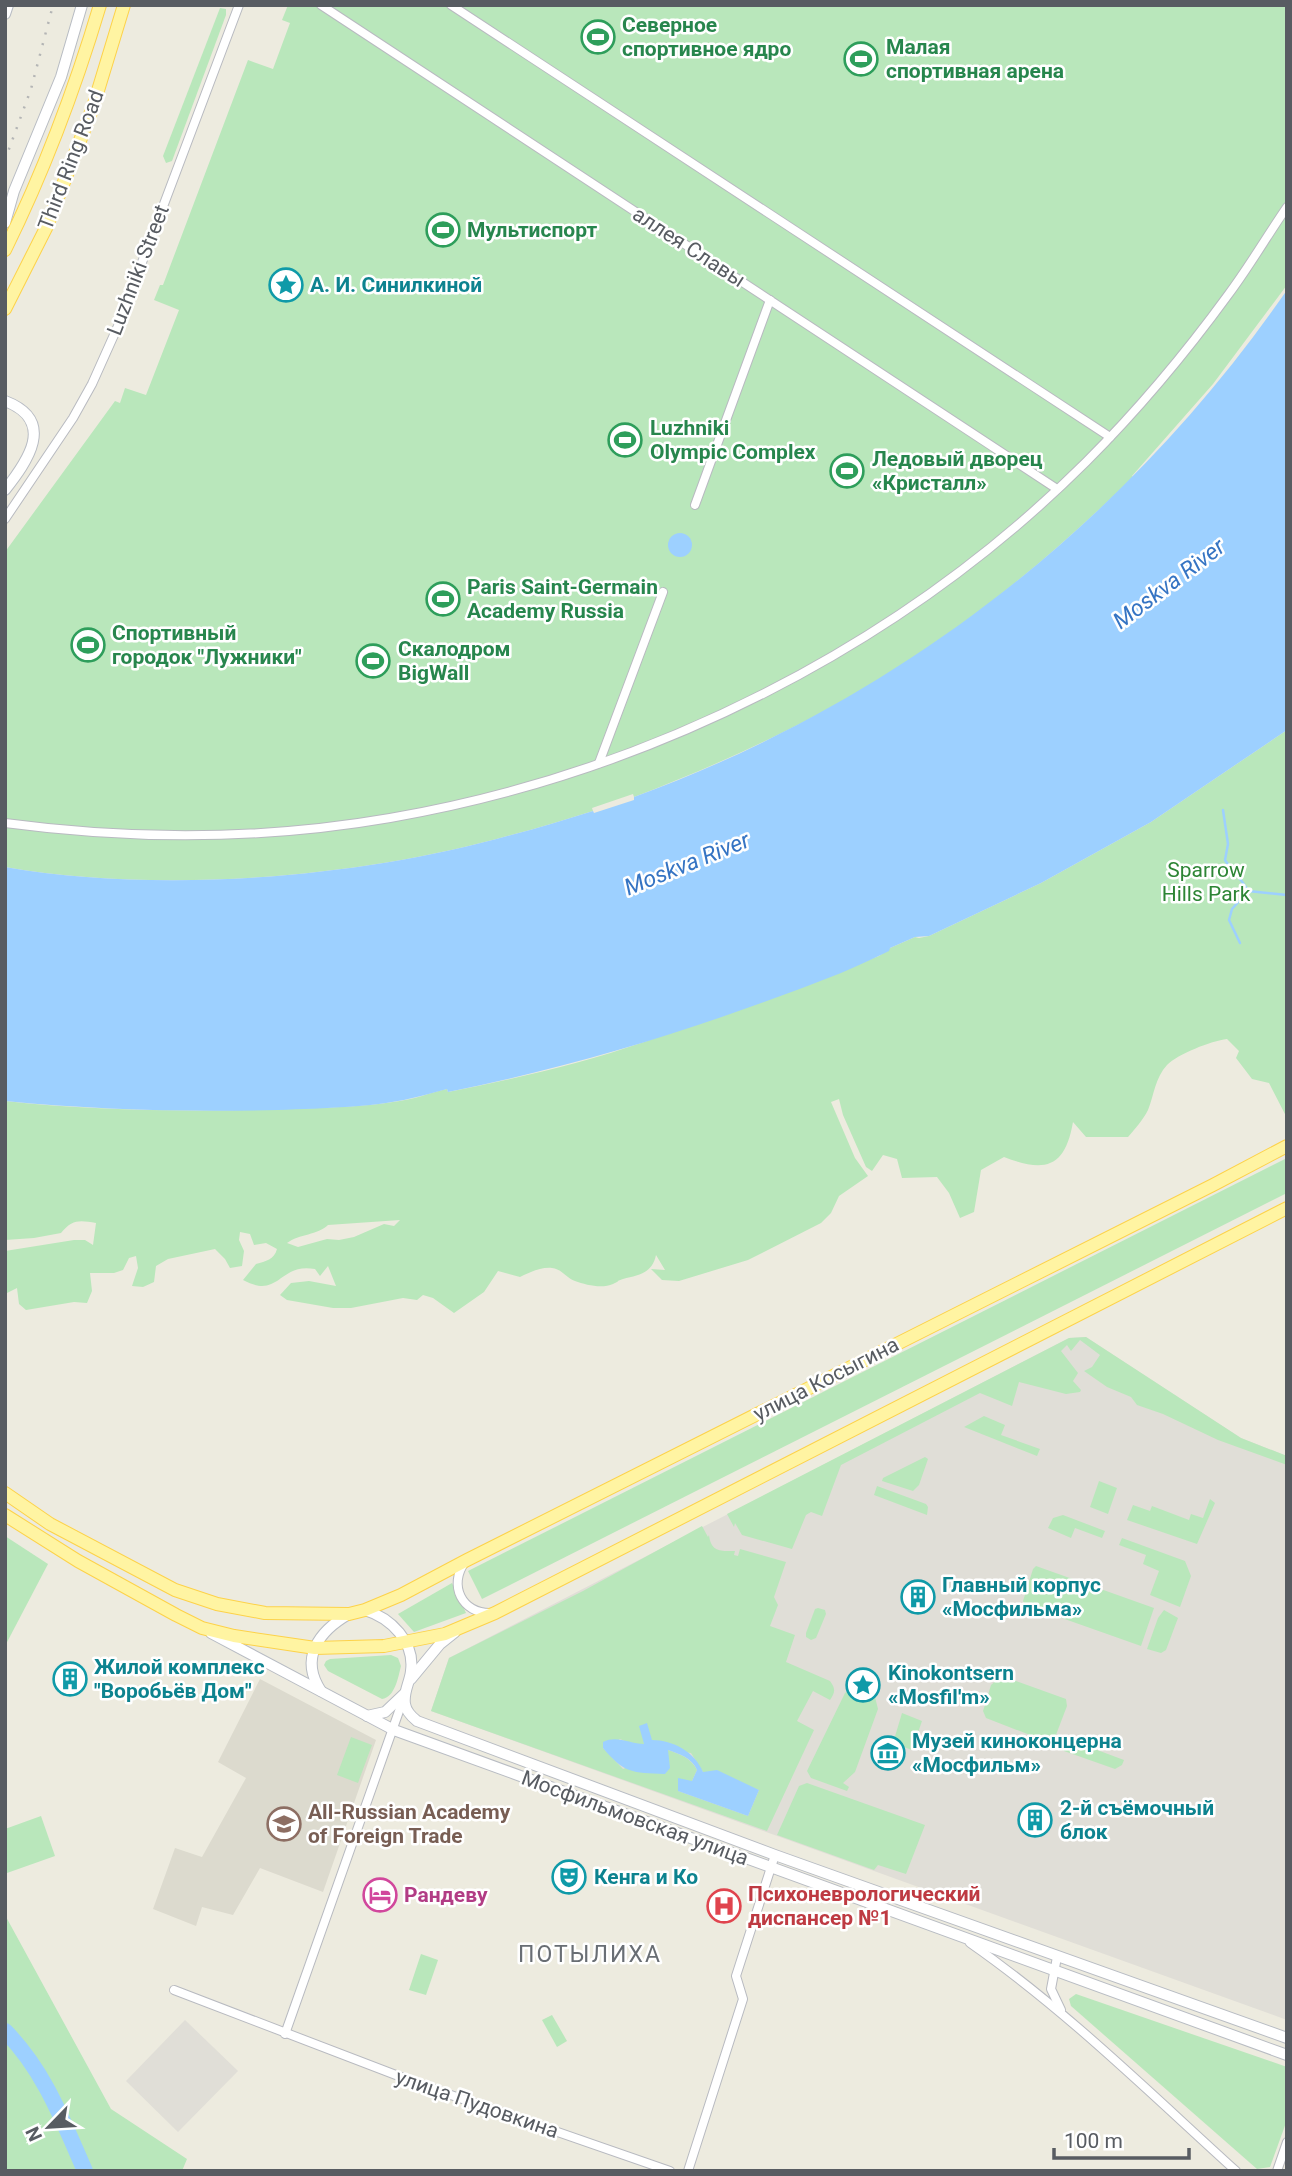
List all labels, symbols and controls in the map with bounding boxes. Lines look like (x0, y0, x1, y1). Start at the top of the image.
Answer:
place label: Северное спортивное ядро (622, 13, 791, 61)
sports icon: Северное спортивное ядро (579, 18, 617, 56)
place label: Малая спортивная арена (886, 35, 1064, 83)
sports icon: Малая спортивная арена (842, 40, 880, 78)
street label: Third Ring Road (33, 87, 109, 233)
street label: Luzhniki Street (102, 201, 174, 338)
street label: аллея Славы (628, 202, 750, 292)
sports icon: Мультиспорт (424, 211, 462, 249)
place label: Мультиспорт (467, 218, 597, 242)
place icon: А. И. Синилкиной (267, 266, 305, 304)
place label: А. И. Синилкиной (310, 273, 482, 297)
place label: Luzhniki Olympic Complex (650, 416, 816, 464)
sports icon: Luzhniki Olympic Complex (606, 421, 644, 459)
place label: Ледовый дворец «Кристалл» (872, 447, 1043, 495)
sports icon: Ледовый дворец «Кристалл» (828, 452, 866, 490)
water label: Moskva River (1108, 532, 1231, 635)
place label: Paris Saint-Germain Academy Russia (467, 575, 658, 623)
sports icon: Paris Saint-Germain Academy Russia (424, 580, 462, 618)
place label: Спортивный городок "Лужники" (112, 621, 302, 669)
sports icon: Спортивный городок "Лужники" (69, 626, 107, 664)
place label: Скалодром BigWall (398, 637, 511, 685)
sports icon: Скалодром BigWall (354, 642, 392, 680)
water label: Moskva River (620, 826, 755, 901)
park label: Sparrow Hills Park (1162, 858, 1251, 906)
street label: улица Косыгина (749, 1332, 903, 1426)
place label: Главный корпус «Мосфильма» (942, 1573, 1101, 1621)
building icon: Главный корпус «Мосфильма» (899, 1578, 937, 1616)
place label: Жилой комплекс "Воробьёв Дом" (94, 1655, 265, 1703)
building icon: Жилой комплекс "Воробьёв Дом" (51, 1660, 89, 1698)
place label: Kinokontsern «Mosfil'm» (888, 1661, 1014, 1709)
place icon: Kinokontsern «Mosfil'm» (844, 1666, 882, 1704)
place label: Музей киноконцерна «Мосфильм» (912, 1729, 1122, 1777)
museum icon: Музей киноконцерна «Мосфильм» (869, 1734, 907, 1772)
street label: Мосфильмовская улица (518, 1766, 752, 1870)
place label: 2-й съёмочный блок (1060, 1796, 1214, 1844)
place label: All-Russian Academy of Foreign Trade (308, 1800, 511, 1848)
building icon: 2-й съёмочный блок (1016, 1801, 1054, 1839)
school or university icon: All-Russian Academy of Foreign Trade (265, 1805, 303, 1843)
theatre icon: Кенга и Ко (550, 1858, 588, 1896)
place label: Кенга и Ко (594, 1865, 698, 1889)
hotel icon: Рандеву (361, 1876, 399, 1914)
place label: Психоневрологический диспансер №1 (748, 1882, 980, 1930)
place label: Рандеву (404, 1883, 488, 1907)
hospital icon: Психоневрологический диспансер №1 (705, 1887, 743, 1925)
district label: ПОТЫЛИХА (518, 1941, 662, 1968)
street label: улица Пудовкина (392, 2065, 562, 2143)
north arrow (14, 2092, 84, 2162)
scale bar (1054, 2116, 1189, 2160)
text: N (21, 2123, 47, 2145)
text: 100 m (1064, 2129, 1123, 2153)

